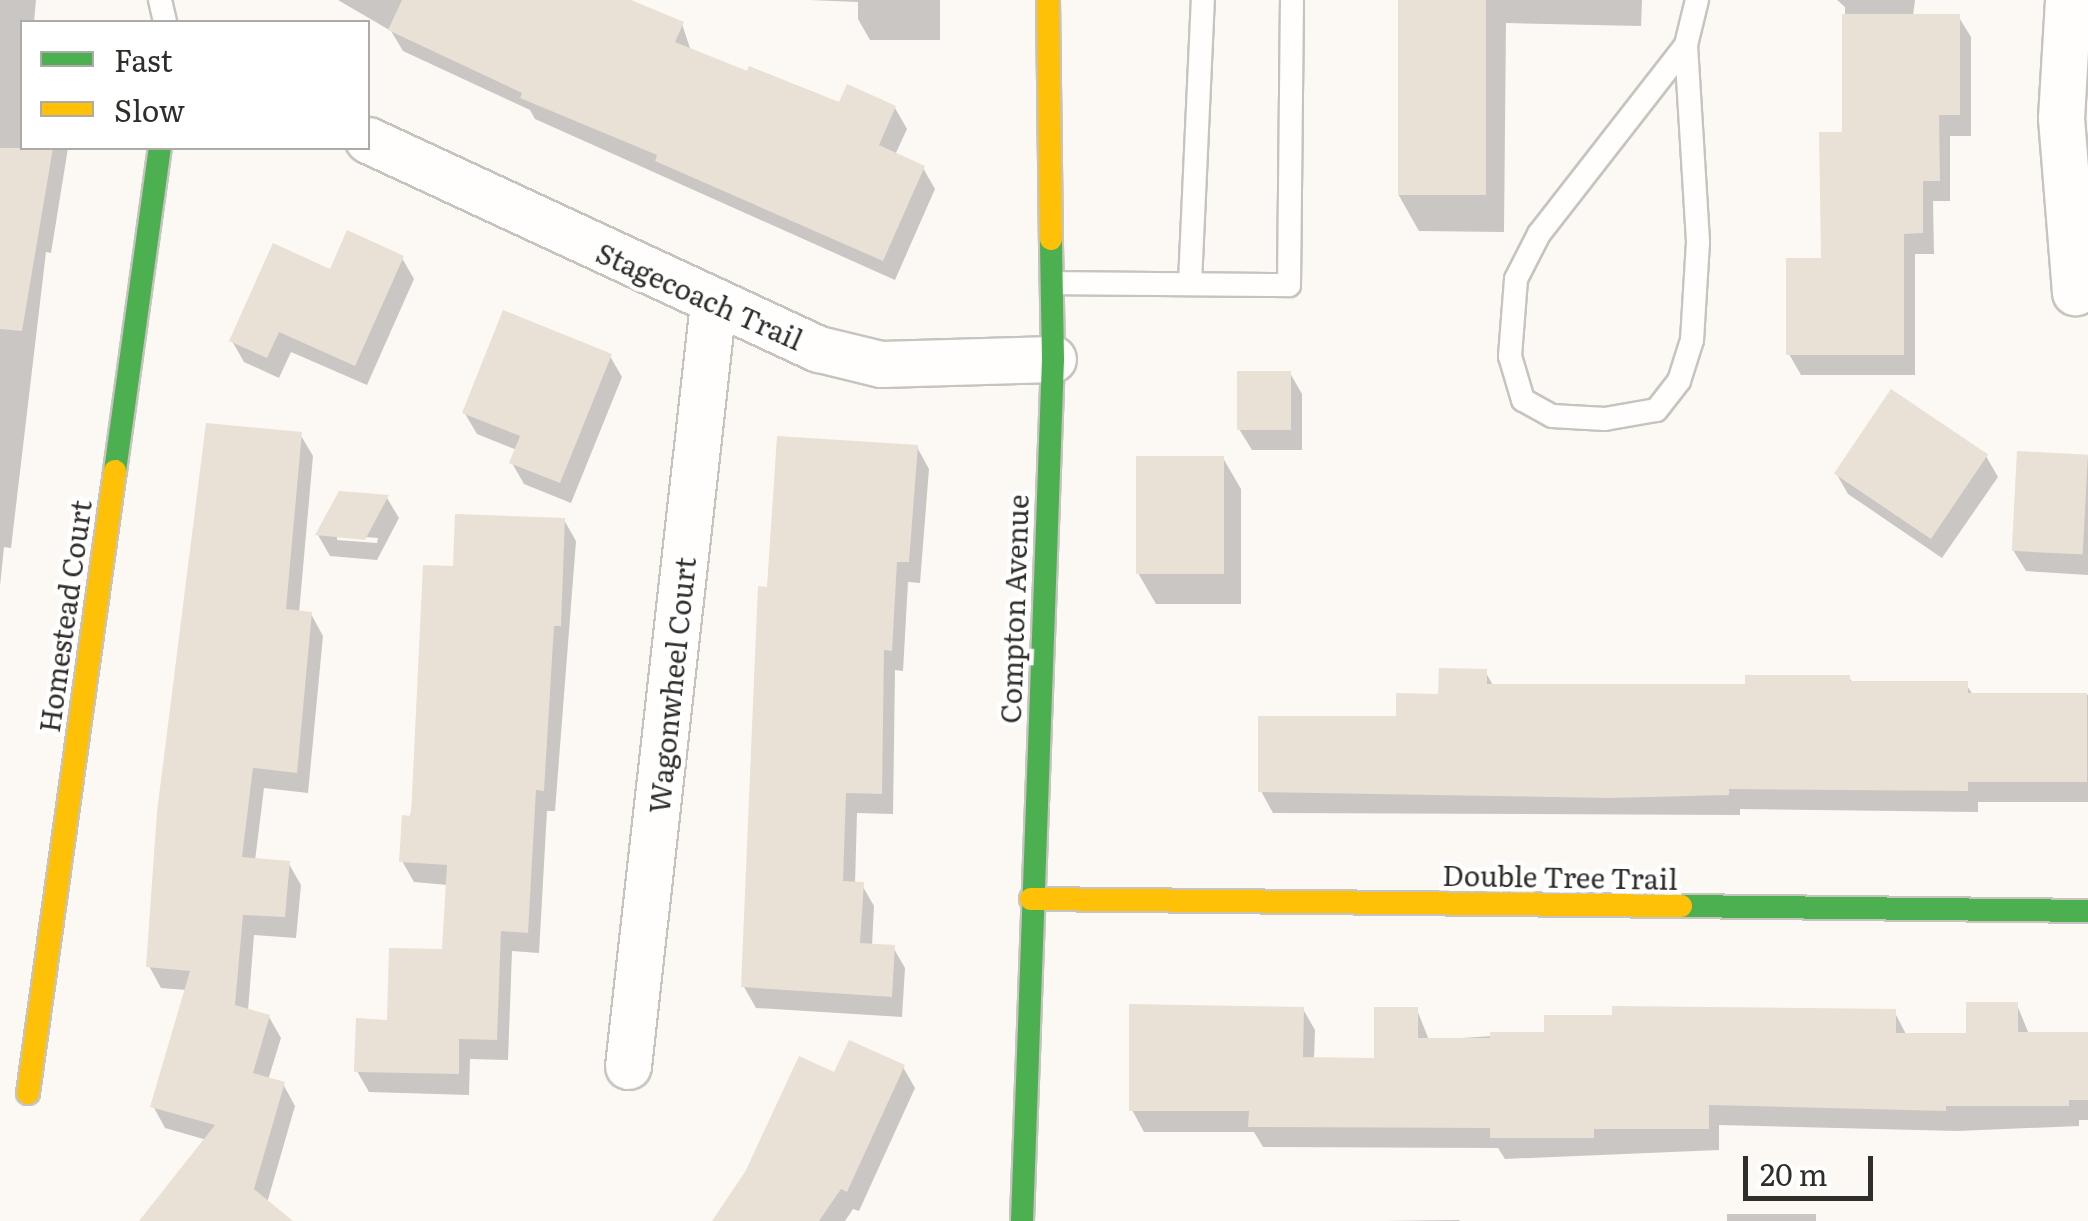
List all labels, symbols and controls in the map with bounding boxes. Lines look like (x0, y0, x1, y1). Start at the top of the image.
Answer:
legend (20, 20, 370, 150)
text: Fast (114, 37, 173, 81)
text: Slow (114, 87, 185, 131)
street label: Stagecoach Trail (592, 234, 808, 356)
street label: Compton Avenue (992, 494, 1034, 724)
street label: Homestead Court (31, 498, 97, 734)
street label: Wagonwheel Court (641, 555, 701, 815)
street label: Double Tree Trail (1442, 857, 1678, 895)
scale bar (1748, 1136, 1878, 1198)
text: 20 m (1760, 1151, 1828, 1195)

